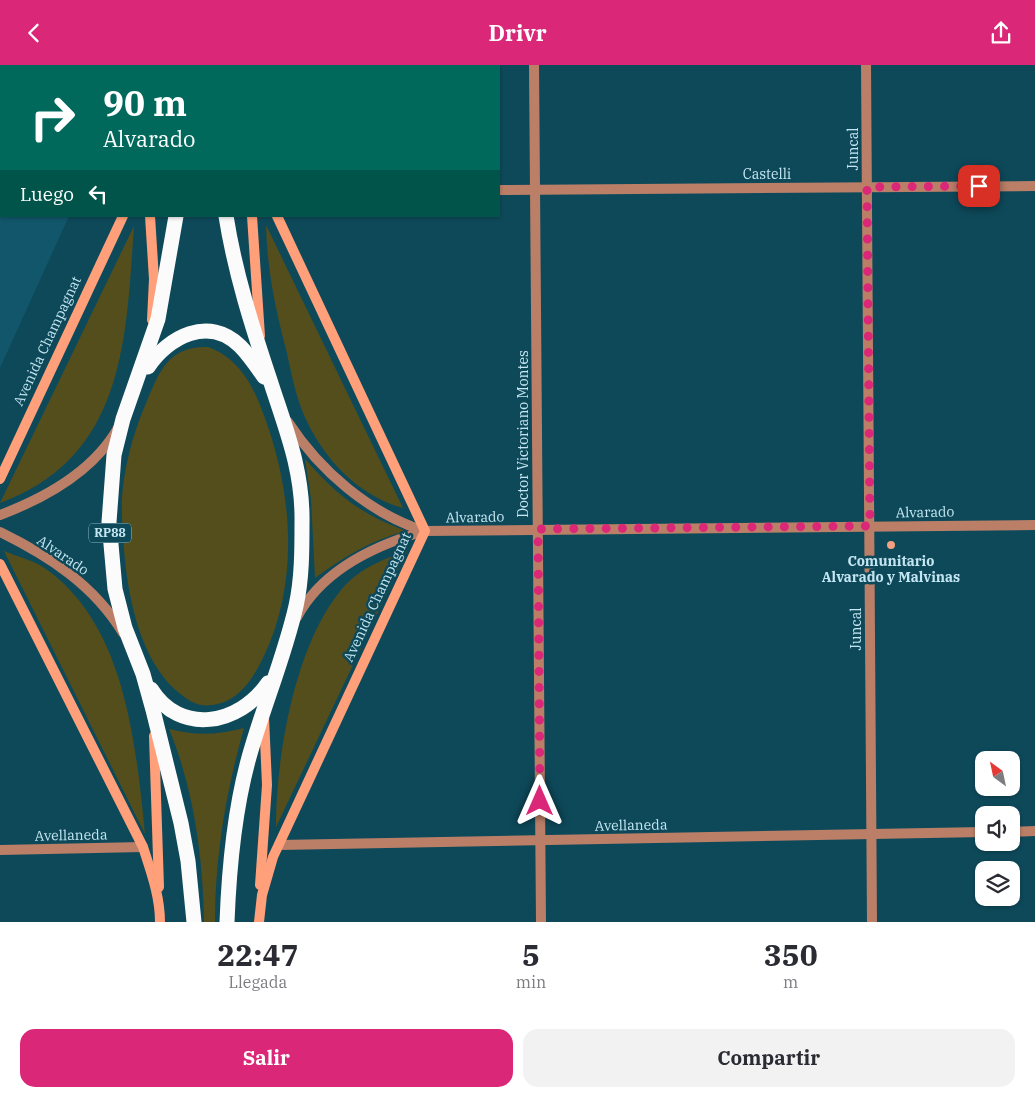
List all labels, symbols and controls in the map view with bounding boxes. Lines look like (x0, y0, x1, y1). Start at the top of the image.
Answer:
text: Drivr (488, 18, 547, 47)
icon: back (20, 19, 48, 47)
icon: share (987, 19, 1015, 47)
text: 90 m (103, 80, 187, 126)
icon: right (20, 85, 85, 150)
text: Alvarado (103, 124, 196, 153)
street label: Juncal (844, 128, 862, 170)
street label: Castelli (743, 165, 791, 183)
pin (958, 165, 1000, 207)
icon: arrive (965, 172, 993, 200)
icon: left (84, 180, 112, 208)
text: Luego (20, 182, 74, 206)
street label: Avenida Champagnat (9, 273, 85, 409)
street label: Doctor Victoriano Montes (514, 350, 532, 518)
street label: Alvarado (895, 502, 955, 522)
street label: Alvarado (445, 507, 505, 527)
road number: RP88 (89, 523, 131, 543)
street label: Avenida Champagnat (339, 529, 415, 665)
street label: Alvarado (34, 531, 93, 579)
marker: Comunitario Alvarado y Malvinas (885, 539, 897, 551)
place label: Comunitario Alvarado y Malvinas (822, 552, 960, 586)
street label: Juncal (847, 608, 865, 650)
north arrow (975, 751, 1020, 796)
map controls (975, 751, 1020, 906)
position arrow (513, 774, 565, 826)
button: sound (975, 806, 1020, 851)
street label: Avellaneda (594, 815, 668, 835)
street label: Avellaneda (34, 825, 108, 845)
button: layers (975, 861, 1020, 906)
text: 22:47 (217, 935, 298, 974)
text: 5 (522, 935, 540, 974)
text: 350 (764, 935, 818, 974)
text: Llegada (229, 972, 287, 992)
text: min (516, 972, 546, 992)
text: m (783, 972, 798, 992)
button: Salir (20, 1029, 513, 1087)
button: Compartir (523, 1029, 1015, 1087)

